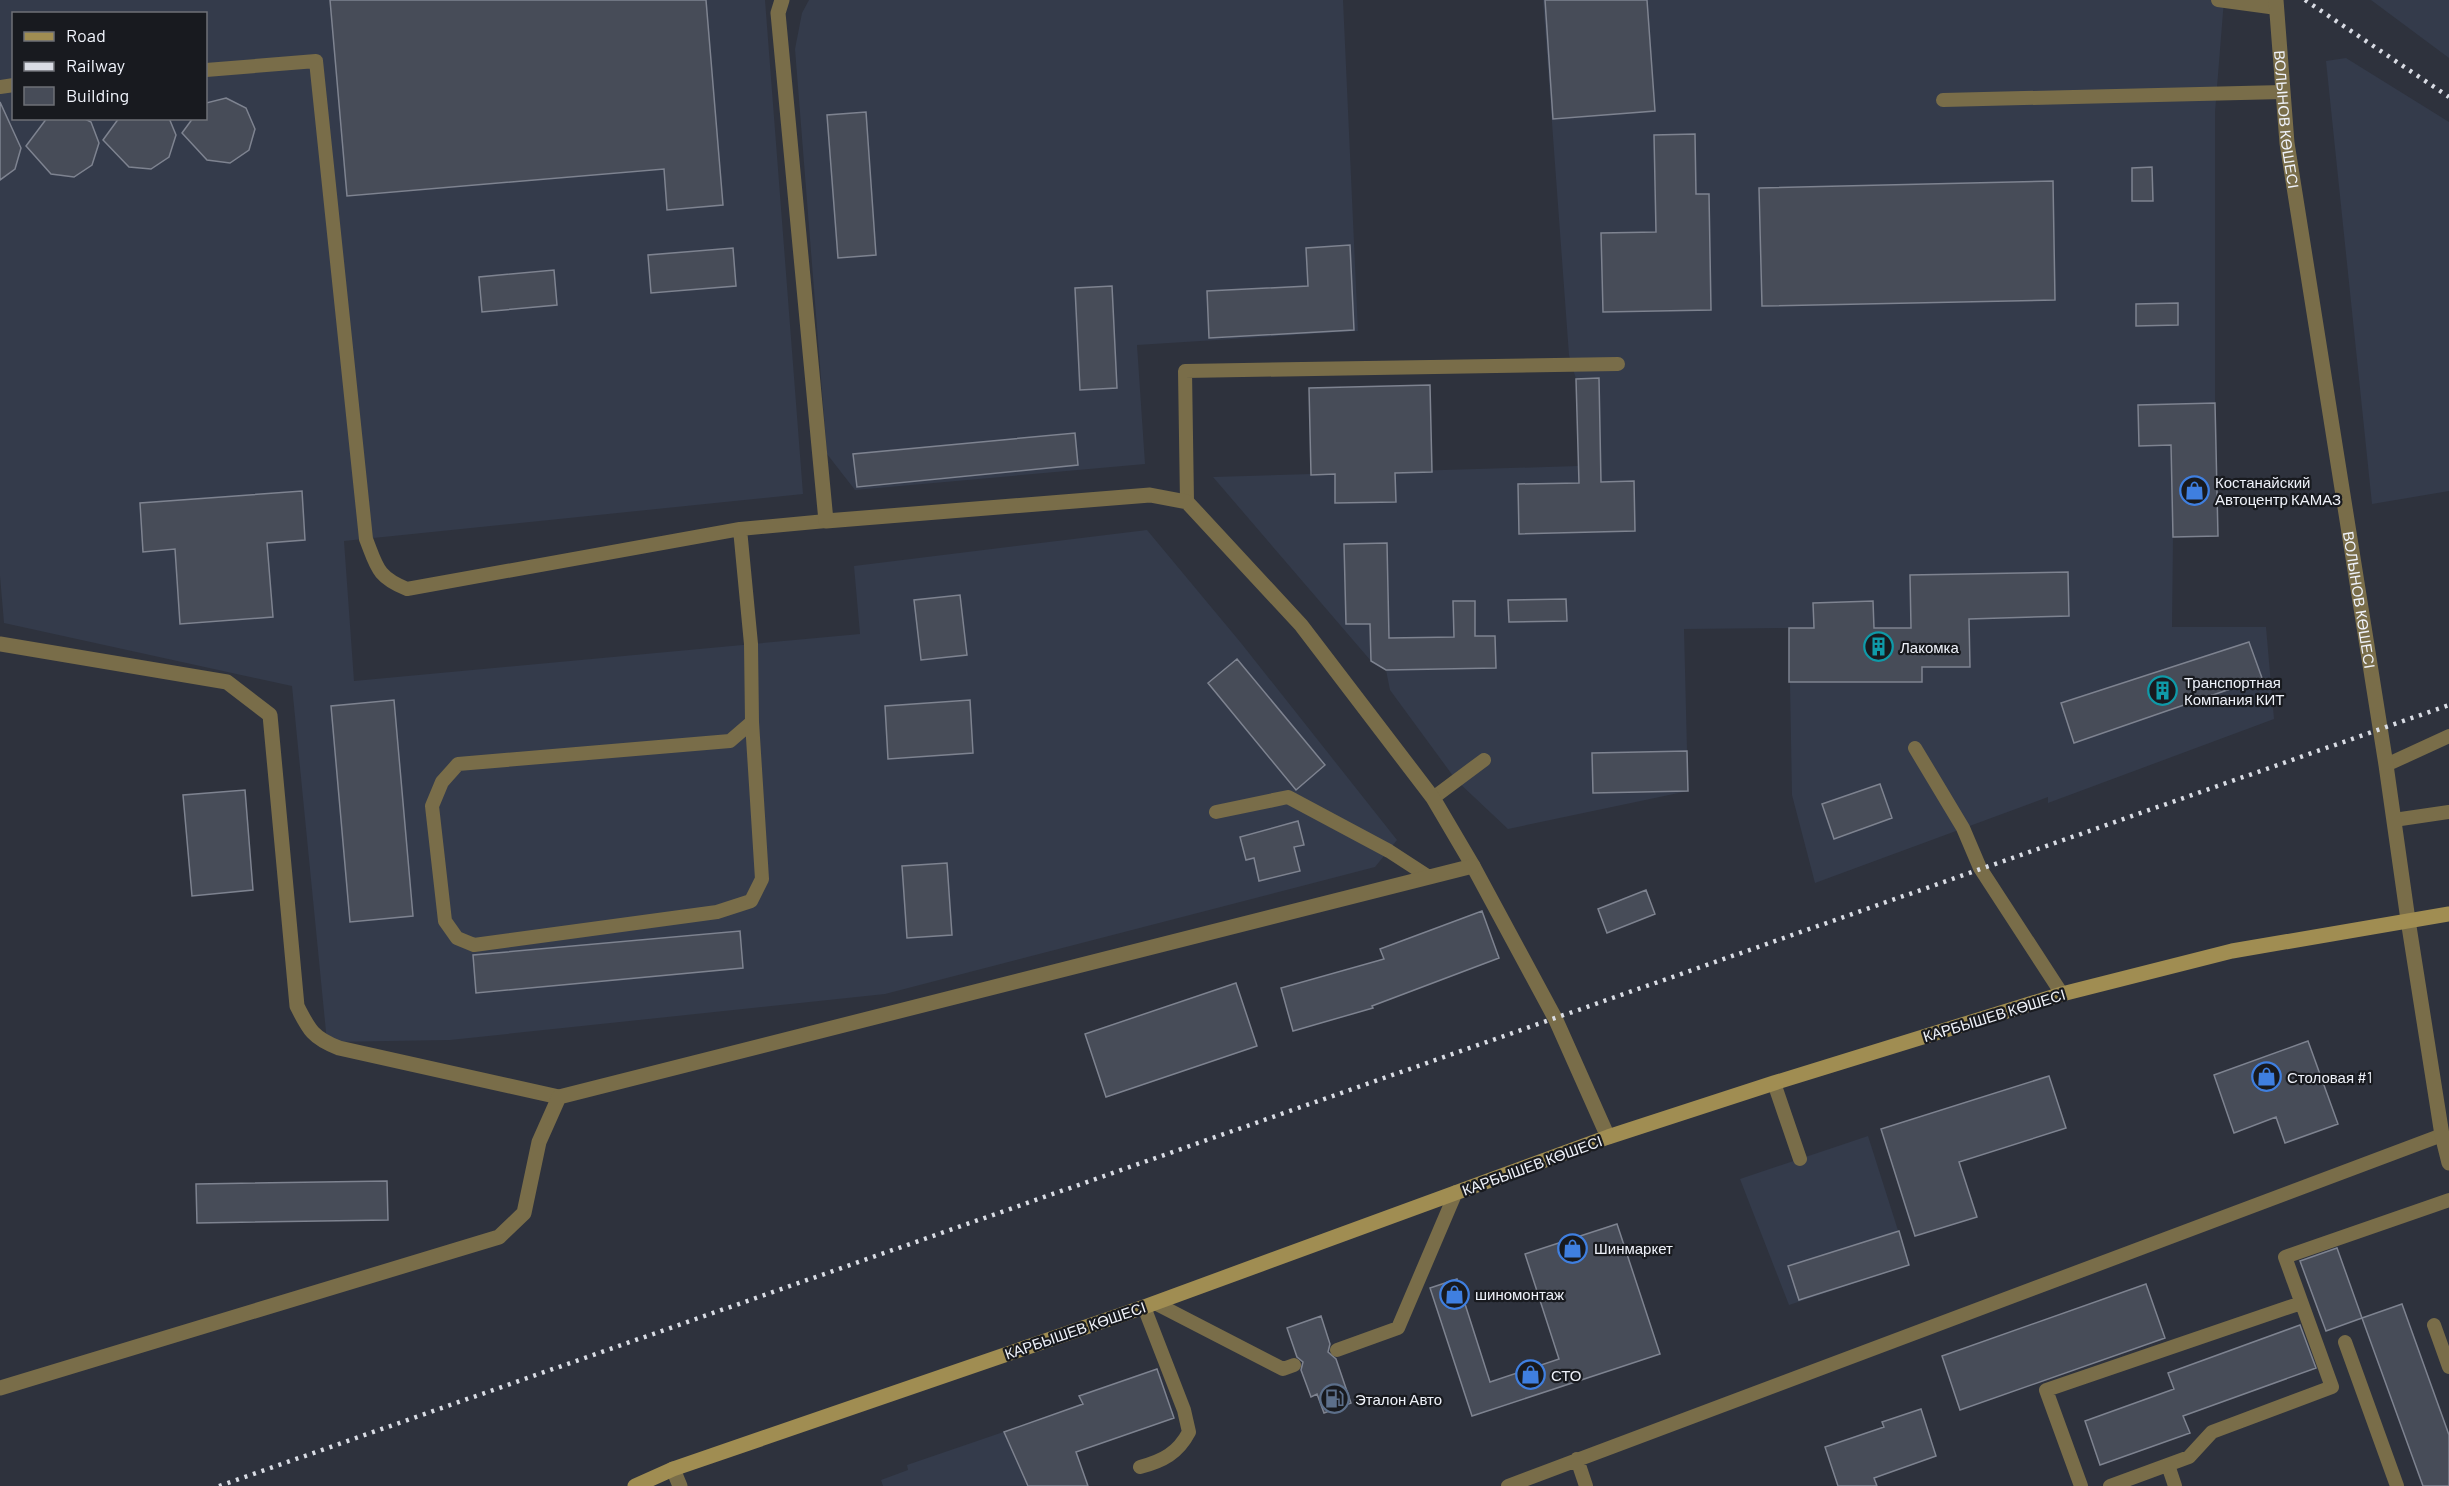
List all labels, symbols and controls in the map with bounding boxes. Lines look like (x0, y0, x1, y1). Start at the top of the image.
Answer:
legend (12, 12, 207, 120)
text: Road (66, 24, 106, 46)
street label: ВОЛЫНОВ КӨШЕСІ (2271, 50, 2303, 190)
text: Railway (66, 54, 125, 76)
text: Building (66, 84, 129, 106)
place label: Костанайский Автоцентр КАМАЗ (2215, 473, 2341, 508)
shop icon: Костанайский Автоцентр КАМАЗ (2178, 475, 2210, 507)
street label: ВОЛЫНОВ КӨШЕСІ (2340, 530, 2380, 670)
building icon: Лакомка (1863, 631, 1895, 663)
place label: Лакомка (1900, 638, 1959, 656)
place label: Транспортная Компания КИТ (2184, 673, 2284, 708)
building icon: Транспортная Компания КИТ (2147, 675, 2179, 707)
street label: КАРБЫШЕВ КӨШЕСІ (1921, 985, 2067, 1045)
shop icon: Столовая #1 (2250, 1061, 2282, 1093)
place label: Столовая #1 (2287, 1068, 2372, 1086)
street label: КАРБЫШЕВ КӨШЕСІ (1459, 1131, 1605, 1199)
shop icon: Шинмаркет (1557, 1232, 1589, 1264)
place label: Шинмаркет (1594, 1239, 1673, 1257)
shop icon: шиномонтаж (1438, 1278, 1470, 1310)
place label: шиномонтаж (1475, 1285, 1564, 1303)
street label: КАРБЫШЕВ КӨШЕСІ (1002, 1297, 1148, 1363)
shop icon: СТО (1514, 1359, 1546, 1391)
place label: СТО (1551, 1366, 1582, 1384)
fuel station icon: Эталон Авто (1318, 1383, 1350, 1415)
place label: Эталон Авто (1355, 1390, 1442, 1408)

